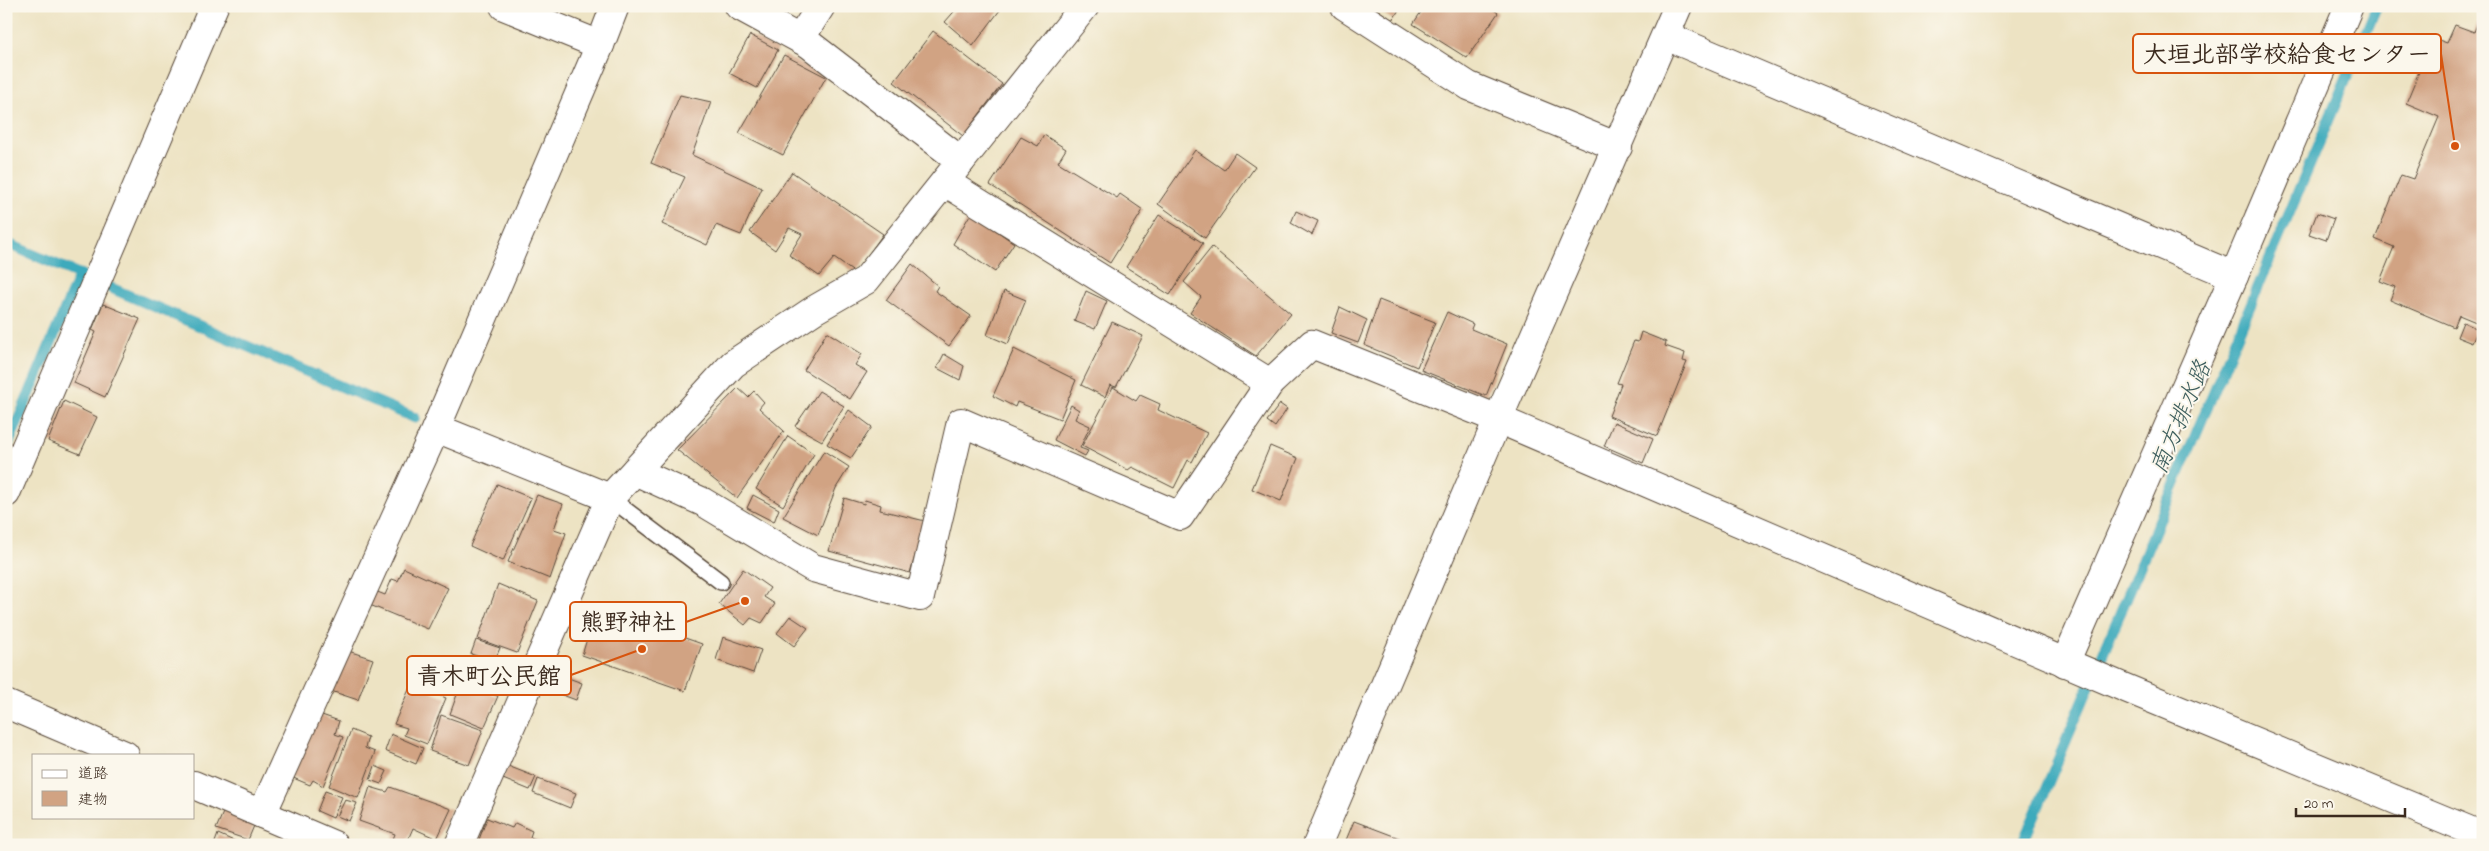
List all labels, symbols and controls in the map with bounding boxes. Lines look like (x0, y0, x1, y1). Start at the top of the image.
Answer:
callout: 大垣北部学校給食センター (2133, 34, 2441, 73)
text: 大垣北部学校給食センター (2143, 39, 2431, 74)
water label: 南方排水路 (2143, 354, 2223, 480)
callout: 熊野神社 (570, 602, 686, 641)
text: 熊野神社 (580, 607, 676, 642)
callout: 青木町公民館 (407, 656, 571, 695)
text: 青木町公民館 (417, 661, 561, 696)
legend (32, 754, 195, 818)
text: 道路 (78, 763, 108, 785)
scale bar (2296, 786, 2405, 818)
text: 建物 (78, 789, 108, 811)
text: 20 m (2304, 793, 2334, 815)

